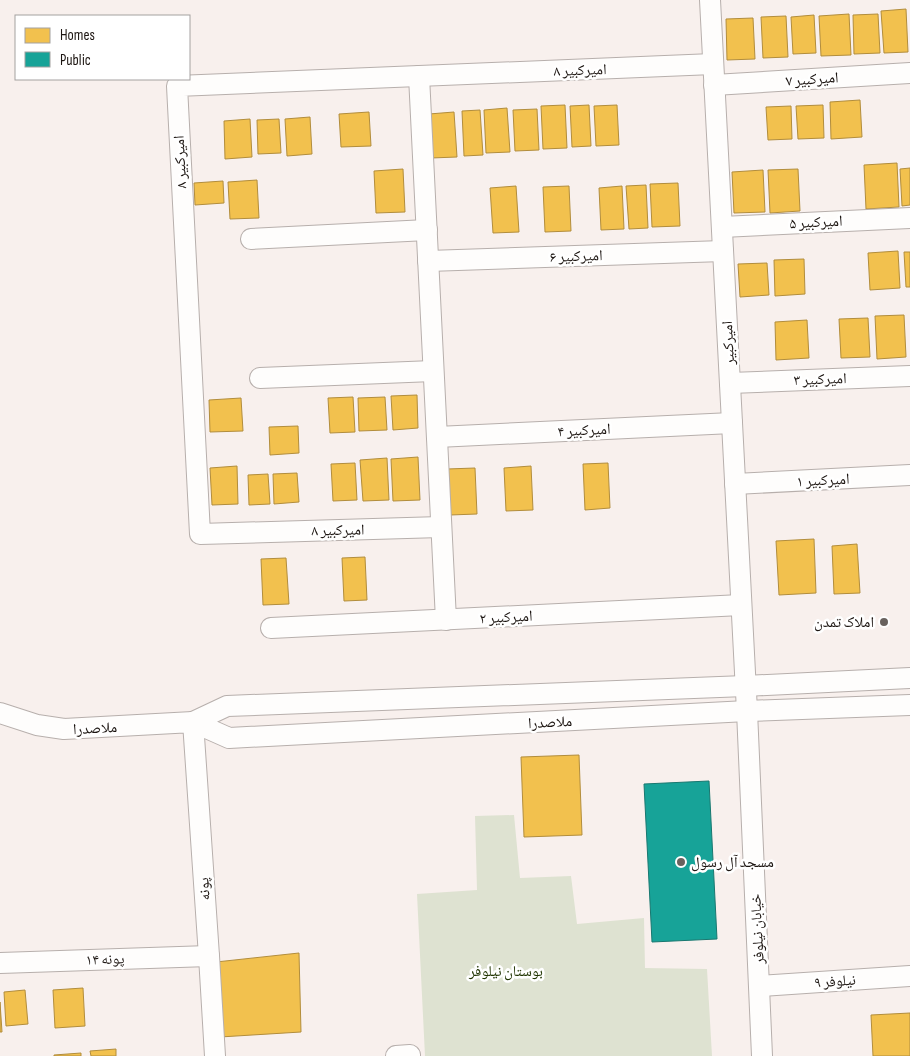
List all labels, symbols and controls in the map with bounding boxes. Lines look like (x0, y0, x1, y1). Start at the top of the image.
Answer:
legend (15, 15, 190, 80)
text: Homes (60, 26, 95, 45)
text: Public (60, 51, 91, 70)
street label: امیرکبیر ۸ (553, 60, 607, 81)
street label: امیرکبیر ۷ (785, 68, 839, 91)
street label: امیرکبیر ۸ (170, 135, 191, 189)
street label: امیرکبیر ۵ (789, 212, 843, 233)
street label: امیرکبیر ۶ (549, 246, 603, 267)
street label: امیرکبیر (718, 321, 739, 366)
street label: امیرکبیر ۳ (793, 369, 847, 390)
street label: امیرکبیر ۴ (557, 420, 611, 441)
street label: امیرکبیر ۱ (796, 470, 850, 491)
street label: امیرکبیر ۸ (311, 521, 365, 540)
street label: امیرکبیر ۲ (479, 607, 533, 628)
place label: املاک تمدن (814, 613, 874, 632)
marker: املاک تمدن (878, 616, 890, 628)
street label: ملاصدرا (527, 712, 573, 733)
street label: ملاصدرا (72, 718, 118, 739)
place label: مسجد آل رسول (691, 853, 774, 872)
marker: مسجد آل رسول (675, 856, 687, 868)
street label: پونه (194, 877, 215, 901)
street label: خیابان نیلوفر (746, 893, 769, 966)
street label: پونه ۱۴ (85, 949, 125, 970)
park label: بوستان نیلوفر (468, 962, 543, 981)
street label: نیلوفر ۹ (814, 971, 857, 992)

